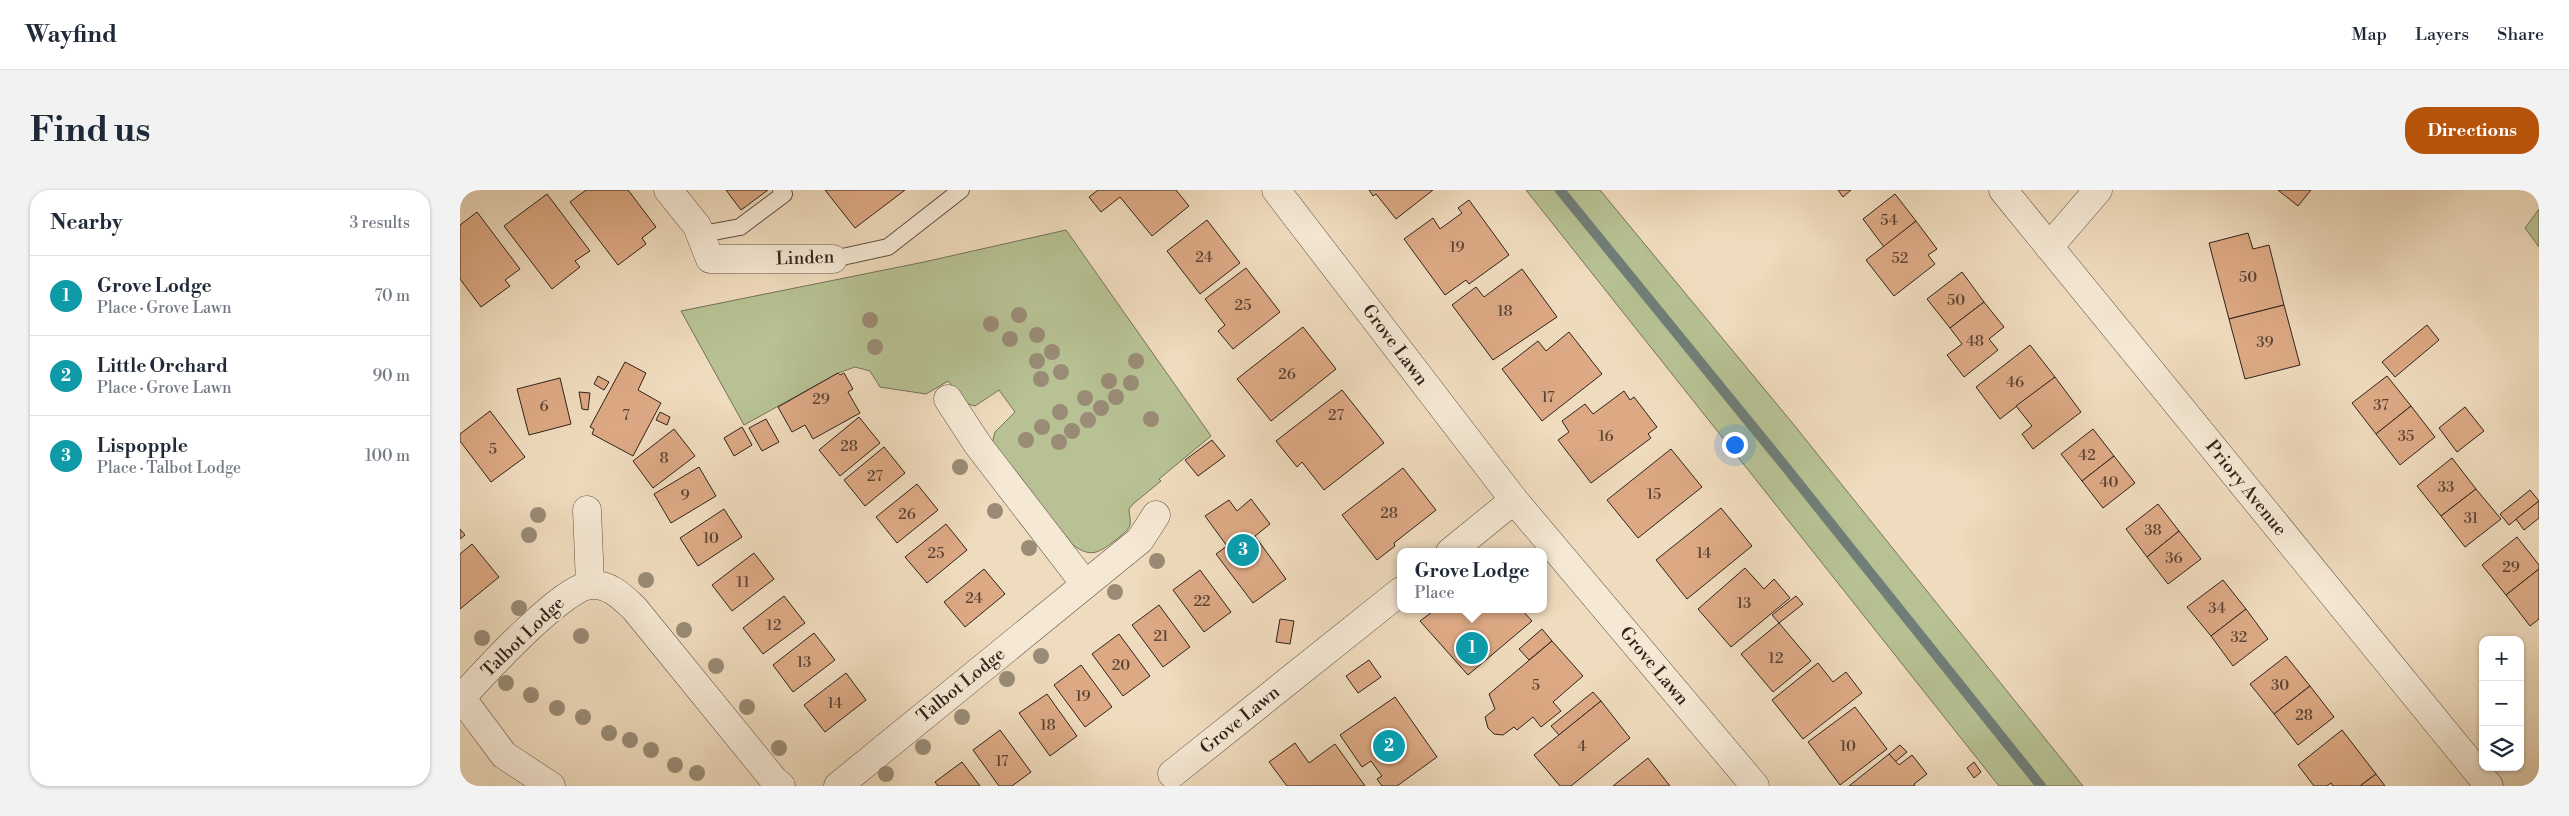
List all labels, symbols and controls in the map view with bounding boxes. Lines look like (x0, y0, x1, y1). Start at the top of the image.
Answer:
text: Wayfind (25, 20, 117, 50)
text: Map (2352, 23, 2387, 46)
text: Layers (2415, 23, 2469, 46)
text: Share (2497, 23, 2544, 46)
button: Directions (2405, 107, 2539, 154)
text: Find us (30, 109, 150, 152)
text: Nearby (50, 210, 123, 236)
house number: 54 (1880, 211, 1898, 230)
text: 3 results (349, 213, 410, 233)
house number: 19 (1449, 238, 1465, 257)
street label: Linden (775, 245, 835, 271)
house number: 24 (1195, 248, 1213, 267)
house number: 52 (1892, 249, 1908, 268)
house number: 50 (2239, 268, 2257, 287)
text: Grove Lodge (97, 274, 212, 298)
text: 1 (62, 286, 70, 306)
text: 70 m (374, 286, 410, 306)
house number: 50 (1947, 291, 1965, 310)
house number: 25 (1235, 296, 1251, 315)
text: Place · Grove Lawn (97, 298, 232, 318)
street label: Grove Lawn (1357, 300, 1433, 391)
house number: 18 (1497, 302, 1513, 321)
house number: 48 (1966, 332, 1984, 351)
house number: 39 (2256, 333, 2274, 352)
text: Little Orchard (97, 354, 228, 378)
house number: 26 (1278, 365, 1296, 384)
text: 2 (61, 366, 71, 386)
text: 90 m (372, 366, 410, 386)
house number: 46 (2006, 373, 2024, 392)
text: Place · Grove Lawn (97, 378, 232, 398)
house number: 17 (1541, 388, 1555, 407)
house number: 29 (812, 390, 830, 409)
house number: 37 (2373, 396, 2389, 415)
house number: 6 (539, 397, 549, 416)
house number: 7 (622, 406, 630, 425)
house number: 27 (1328, 406, 1344, 425)
house number: 16 (1598, 427, 1614, 446)
house number: 35 (2398, 427, 2414, 446)
your location (1722, 432, 1748, 458)
text: Lispopple (97, 434, 188, 458)
street label: Priory Avenue (2200, 435, 2292, 541)
house number: 28 (840, 437, 858, 456)
house number: 5 (489, 440, 497, 459)
text: 3 (61, 446, 71, 466)
text: 100 m (365, 446, 410, 466)
house number: 42 (2078, 446, 2096, 465)
house number: 8 (659, 449, 669, 468)
text: Place · Talbot Lodge (97, 458, 241, 478)
house number: 27 (867, 467, 883, 486)
house number: 40 (2100, 473, 2118, 492)
house number: 33 (2438, 478, 2454, 497)
house number: 15 (1647, 485, 1661, 504)
house number: 9 (680, 486, 690, 505)
house number: 28 (1380, 504, 1398, 523)
house number: 26 (898, 505, 916, 524)
house number: 31 (2464, 509, 2479, 528)
house number: 38 (2144, 521, 2162, 540)
house number: 10 (703, 529, 719, 548)
pin: 3 (1227, 531, 1259, 569)
house number: 25 (928, 544, 944, 563)
house number: 14 (1697, 544, 1711, 563)
popup (1397, 548, 1547, 613)
house number: 36 (2165, 549, 2183, 568)
house number: 29 (2502, 558, 2520, 577)
text: Grove Lodge (1415, 559, 1529, 583)
house number: 11 (736, 573, 750, 592)
text: Place (1415, 583, 1455, 603)
house number: 24 (965, 589, 983, 608)
street label: Talbot Lodge (477, 592, 569, 682)
house number: 22 (1193, 592, 1211, 611)
house number: 13 (1737, 594, 1751, 613)
house number: 34 (2208, 599, 2226, 618)
house number: 12 (766, 616, 782, 635)
street label: Grove Lawn (1614, 622, 1694, 710)
house number: 21 (1153, 627, 1169, 646)
house number: 32 (2231, 628, 2247, 647)
pin: 1 (1456, 629, 1488, 667)
map controls (2479, 636, 2524, 771)
button: + (2479, 636, 2524, 681)
street label: Talbot Lodge (912, 642, 1010, 728)
house number: 12 (1768, 649, 1784, 668)
house number: 13 (797, 653, 811, 672)
house number: 20 (1112, 656, 1130, 675)
house number: 5 (1532, 676, 1540, 695)
house number: 30 (2271, 676, 2289, 695)
street label: Grove Lawn (1195, 681, 1285, 759)
button: − (2479, 681, 2524, 726)
house number: 19 (1075, 687, 1091, 706)
house number: 14 (828, 694, 842, 713)
house number: 28 (2295, 706, 2313, 725)
house number: 18 (1040, 716, 1056, 735)
button: layers (2479, 726, 2524, 771)
pin: 2 (1373, 727, 1405, 765)
house number: 4 (1578, 737, 1587, 756)
house number: 10 (1840, 737, 1856, 756)
house number: 17 (995, 752, 1009, 771)

